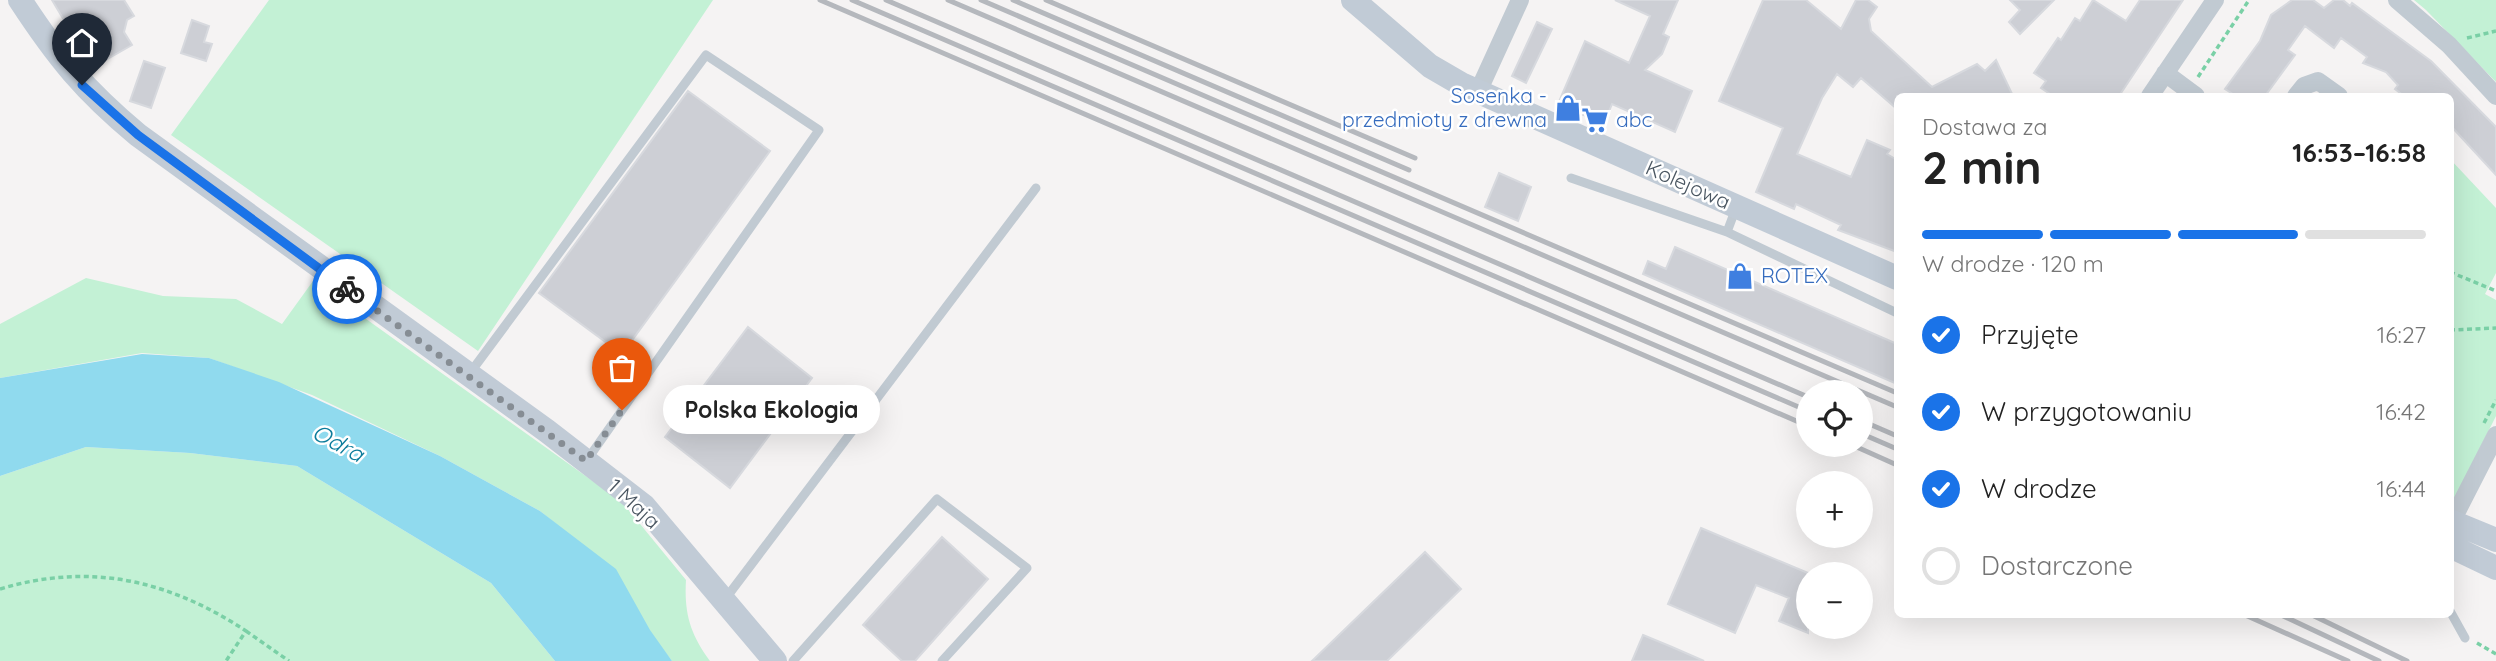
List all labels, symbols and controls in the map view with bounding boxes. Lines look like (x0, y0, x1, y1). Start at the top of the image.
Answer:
pin (52, 13, 112, 85)
icon: home (63, 24, 101, 62)
place label: Sosenka - przedmioty z drewna (1342, 82, 1547, 132)
shop icon: Sosenka - przedmioty z drewna (1553, 93, 1583, 123)
supermarket icon: abc (1580, 105, 1610, 135)
place label: abc (1616, 106, 1652, 132)
text: Dostawa za (1922, 112, 2048, 141)
text: 16:53–16:58 (2292, 136, 2426, 169)
text: 2 min (1922, 138, 2042, 196)
street label: Kolejowa (1642, 154, 1735, 214)
text: W drodze · 120 m (1922, 249, 2104, 278)
courier (312, 254, 382, 324)
shop icon: ROTEX (1725, 261, 1755, 291)
place label: ROTEX (1761, 262, 1828, 288)
icon: bike (328, 270, 366, 308)
icon: check (1922, 316, 1960, 354)
text: Przyjęte (1981, 318, 2079, 351)
text: 16:27 (2377, 320, 2426, 349)
pin (592, 338, 652, 410)
icon: bag (603, 349, 641, 387)
map controls (1796, 380, 1873, 639)
button: locate (1796, 380, 1873, 457)
callout: Polska Ekologia (664, 386, 881, 434)
icon: check (1922, 393, 1960, 431)
text: Polska Ekologia (684, 395, 859, 424)
text: W przygotowaniu (1981, 395, 2192, 428)
text: 16:42 (2376, 397, 2426, 426)
water label: Odra (307, 417, 370, 469)
icon: check (1922, 470, 1960, 508)
button: + (1796, 471, 1873, 548)
text: W drodze (1981, 472, 2097, 505)
street label: 1 Maja (603, 473, 666, 534)
text: 16:44 (2377, 474, 2426, 503)
text: Dostarczone (1981, 549, 2133, 582)
button: − (1796, 562, 1873, 639)

